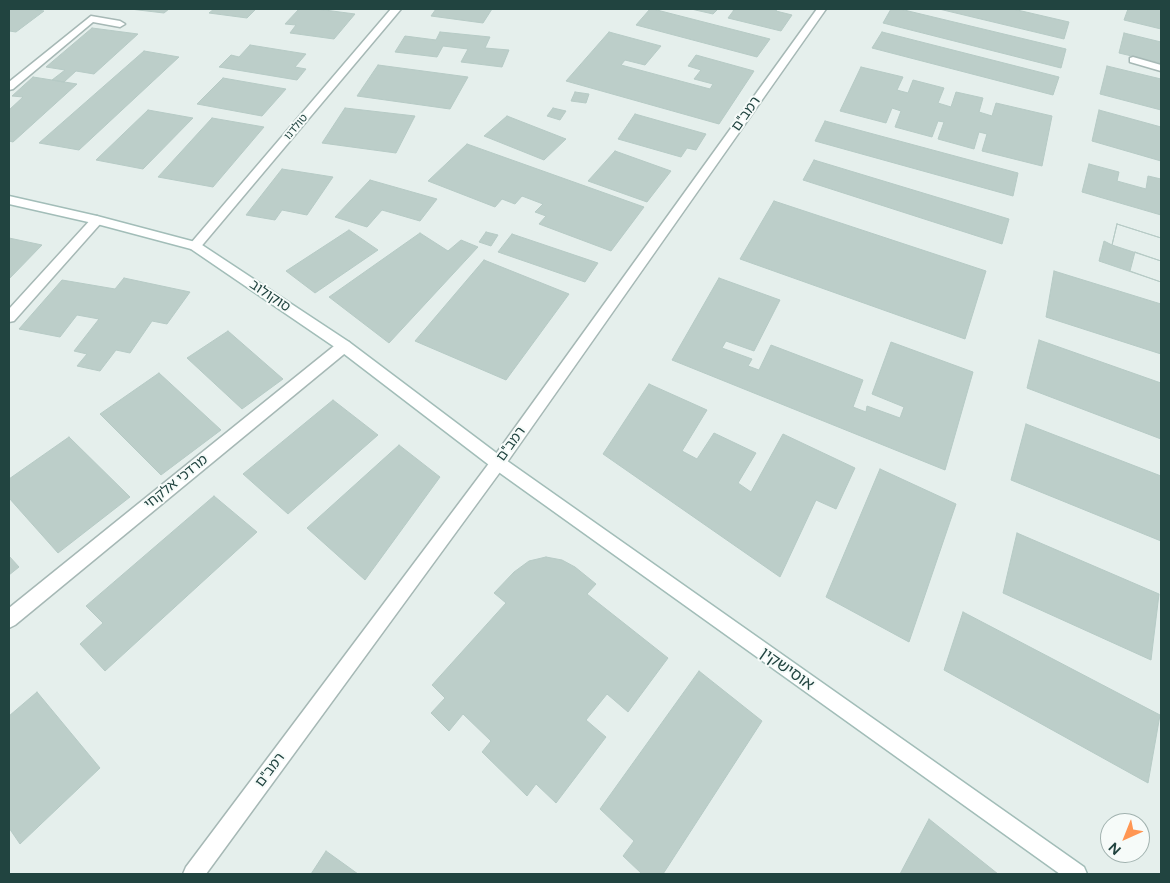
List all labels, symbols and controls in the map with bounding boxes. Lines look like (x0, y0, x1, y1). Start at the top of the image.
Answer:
street label: רמב"ם (728, 93, 764, 135)
street label: טולדנו (281, 111, 311, 143)
street label: סוקולוב (246, 276, 294, 316)
street label: רמב"ם (493, 423, 529, 465)
street label: מרדכי אלקחי (141, 451, 211, 513)
street label: אוסישקין (756, 643, 818, 695)
street label: רמב"ם (252, 750, 288, 790)
north arrow (1100, 813, 1150, 863)
text: N (1105, 839, 1125, 858)

